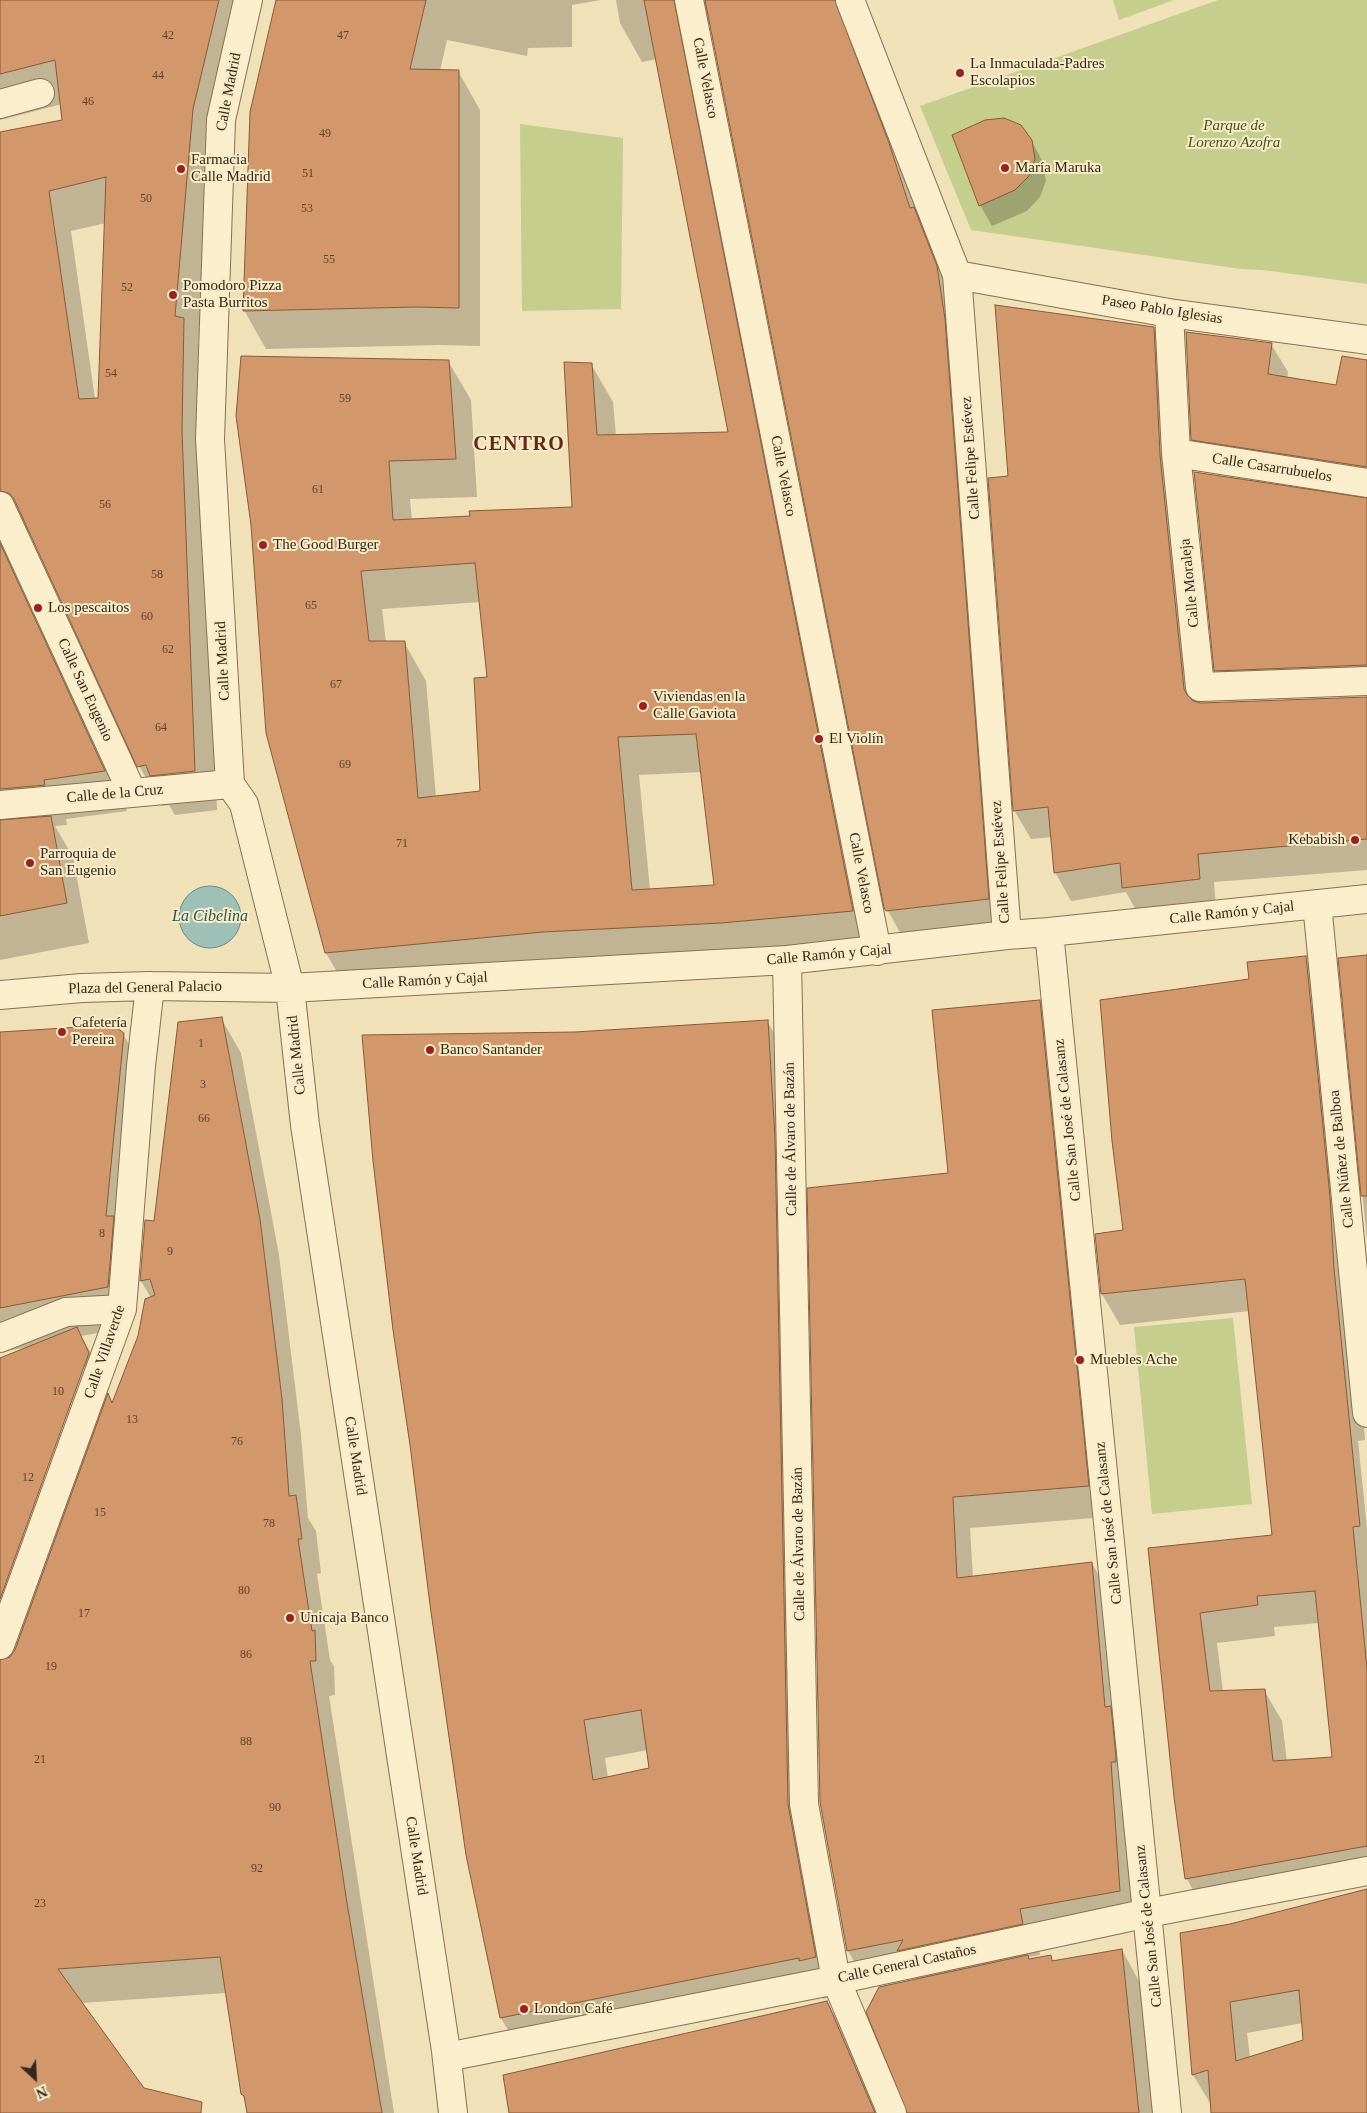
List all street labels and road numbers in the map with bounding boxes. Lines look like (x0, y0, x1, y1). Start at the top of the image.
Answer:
street label: Calle Velasco (688, 36, 722, 120)
street label: Calle Madrid (213, 51, 245, 133)
street label: Paseo Pablo Iglesias (1100, 292, 1224, 328)
street label: Calle Felipe Estévez (958, 396, 984, 520)
street label: Calle Velasco (766, 434, 800, 518)
street label: Calle Casarrubuelos (1211, 450, 1333, 486)
street label: Calle Moraleja (1176, 538, 1204, 628)
street label: Calle Madrid (212, 621, 234, 701)
street label: Calle San Eugenio (53, 636, 117, 744)
street label: Calle de la Cruz (66, 781, 164, 807)
street label: Calle Felipe Estévez (988, 800, 1014, 924)
street label: Calle Velasco (844, 831, 878, 915)
street label: Calle Ramón y Cajal (1169, 897, 1295, 929)
street label: Calle Ramón y Cajal (766, 941, 892, 969)
street label: Calle Ramón y Cajal (362, 969, 488, 993)
street label: Plaza del General Palacio (68, 978, 222, 998)
street label: Calle Madrid (284, 1014, 310, 1096)
street label: Calle San José de Calasanz (1051, 1038, 1085, 1202)
street label: Calle de Álvaro de Bazán (781, 1062, 801, 1216)
street label: Calle Núñez de Balboa (1326, 1089, 1358, 1229)
street label: Calle Villaverde (81, 1303, 129, 1401)
street label: Calle Madrid (340, 1415, 370, 1497)
street label: Calle San José de Calasanz (1092, 1441, 1126, 1605)
street label: Calle de Álvaro de Bazán (789, 1467, 809, 1621)
street label: Calle Madrid (401, 1815, 431, 1897)
street label: Calle San José de Calasanz (1132, 1844, 1166, 2008)
street label: Calle General Castaños (836, 1941, 978, 1987)

